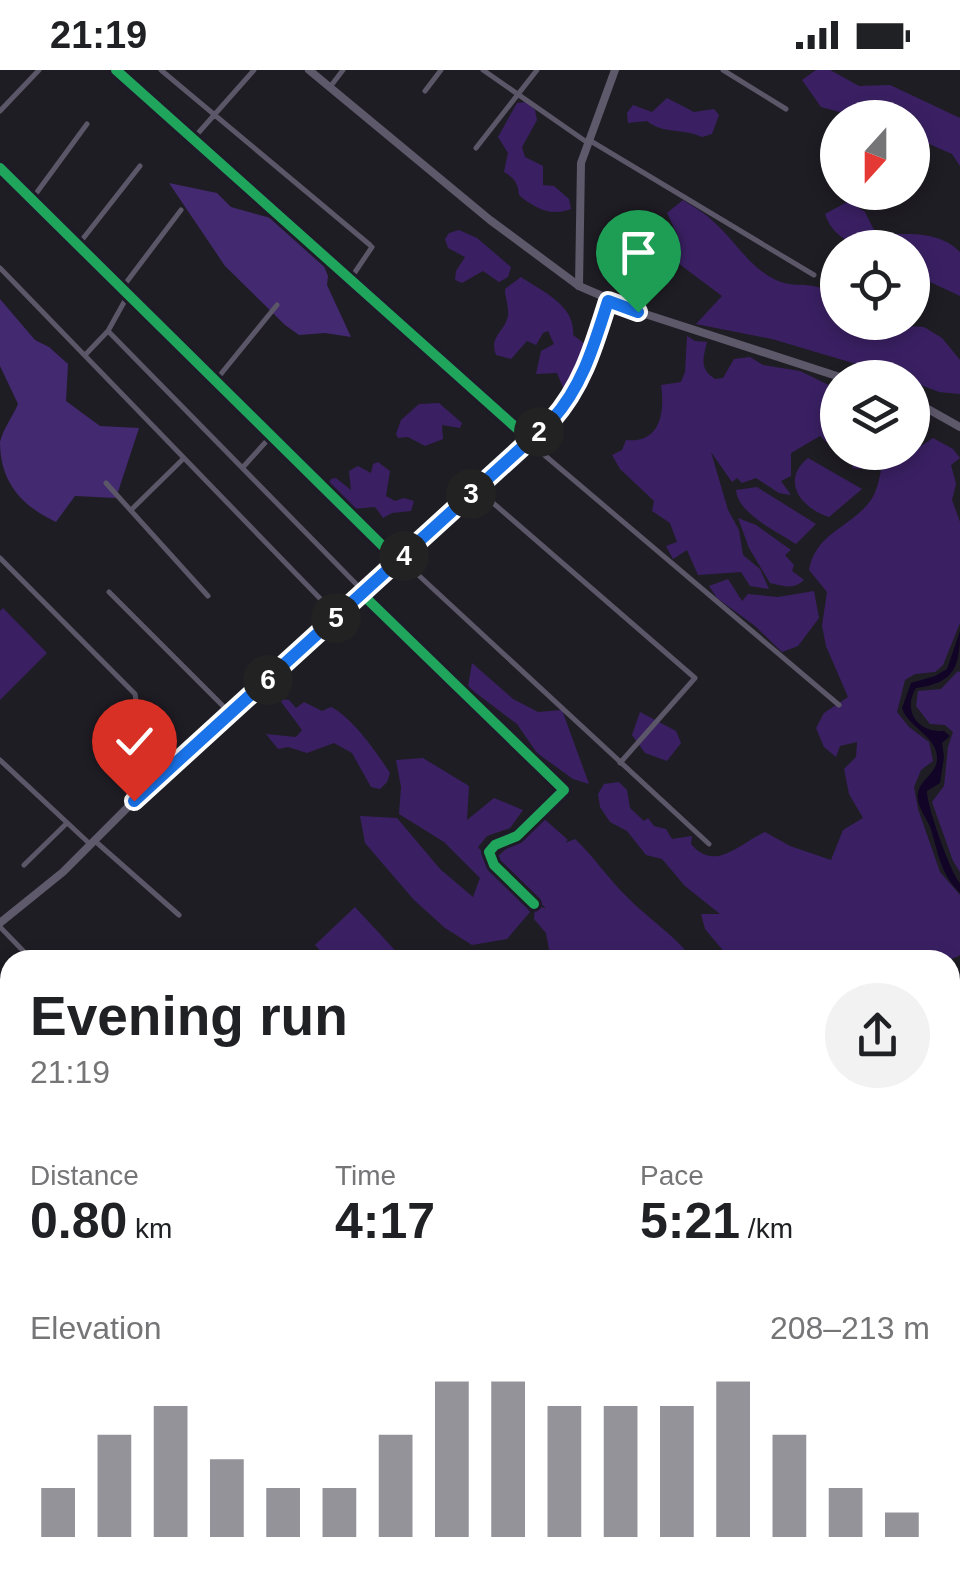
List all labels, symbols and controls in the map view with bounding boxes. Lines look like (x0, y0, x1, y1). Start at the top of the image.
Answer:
text: 21:19 (50, 14, 147, 56)
north arrow (820, 100, 930, 210)
map controls (820, 100, 930, 470)
pin (596, 210, 681, 313)
icon: arrive (611, 225, 666, 280)
button: locate (820, 230, 930, 340)
button: layers (820, 360, 930, 470)
pin: 2 (514, 407, 564, 457)
text: 2 (531, 416, 547, 447)
pin: 3 (446, 469, 496, 519)
text: 3 (463, 478, 479, 509)
pin: 4 (379, 531, 429, 581)
text: 4 (396, 540, 412, 571)
pin: 5 (311, 593, 361, 643)
text: 5 (328, 602, 344, 633)
pin: 6 (243, 655, 293, 705)
text: 6 (260, 664, 276, 695)
pin (92, 699, 177, 802)
icon: check (107, 714, 162, 769)
button: share (825, 983, 930, 1088)
text: Evening run (30, 985, 348, 1047)
text: 21:19 (30, 1054, 110, 1090)
text: Distance (30, 1160, 139, 1191)
text: Time (335, 1160, 396, 1191)
text: Pace (640, 1160, 704, 1191)
text: 0.80 (30, 1193, 127, 1249)
text: 4:17 (335, 1193, 435, 1249)
text: 5:21 (640, 1193, 740, 1249)
text: km (127, 1213, 172, 1244)
text: /km (740, 1213, 793, 1244)
text: Elevation (30, 1310, 162, 1346)
text: 208–213 m (770, 1310, 930, 1346)

